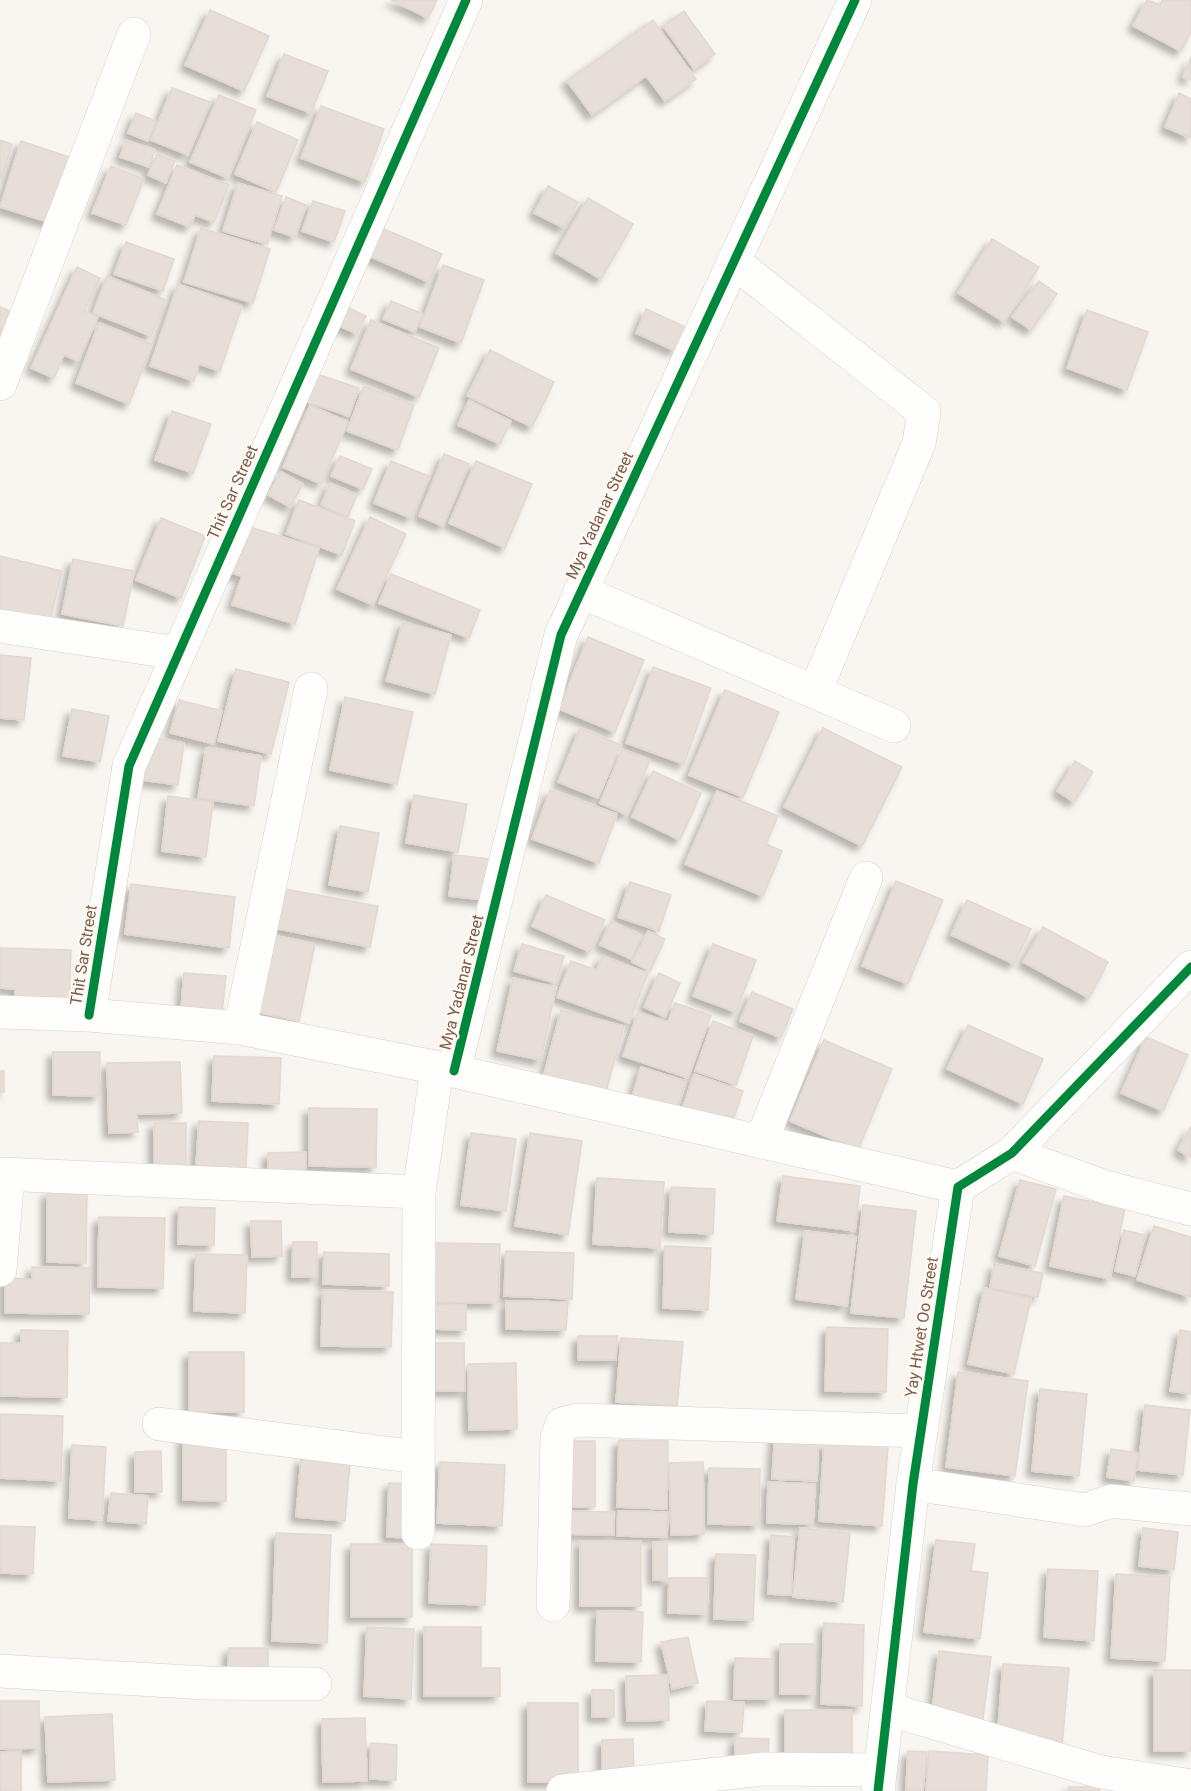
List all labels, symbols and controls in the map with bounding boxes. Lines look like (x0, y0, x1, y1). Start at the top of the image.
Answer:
street label: Thit Sar Street (203, 442, 262, 542)
street label: Mya Yadanar Street (562, 448, 637, 582)
street label: Thit Sar Street (66, 904, 101, 1007)
street label: Mya Yadanar Street (435, 913, 487, 1052)
street label: Yay Htwet Oo Street (901, 1256, 942, 1399)

